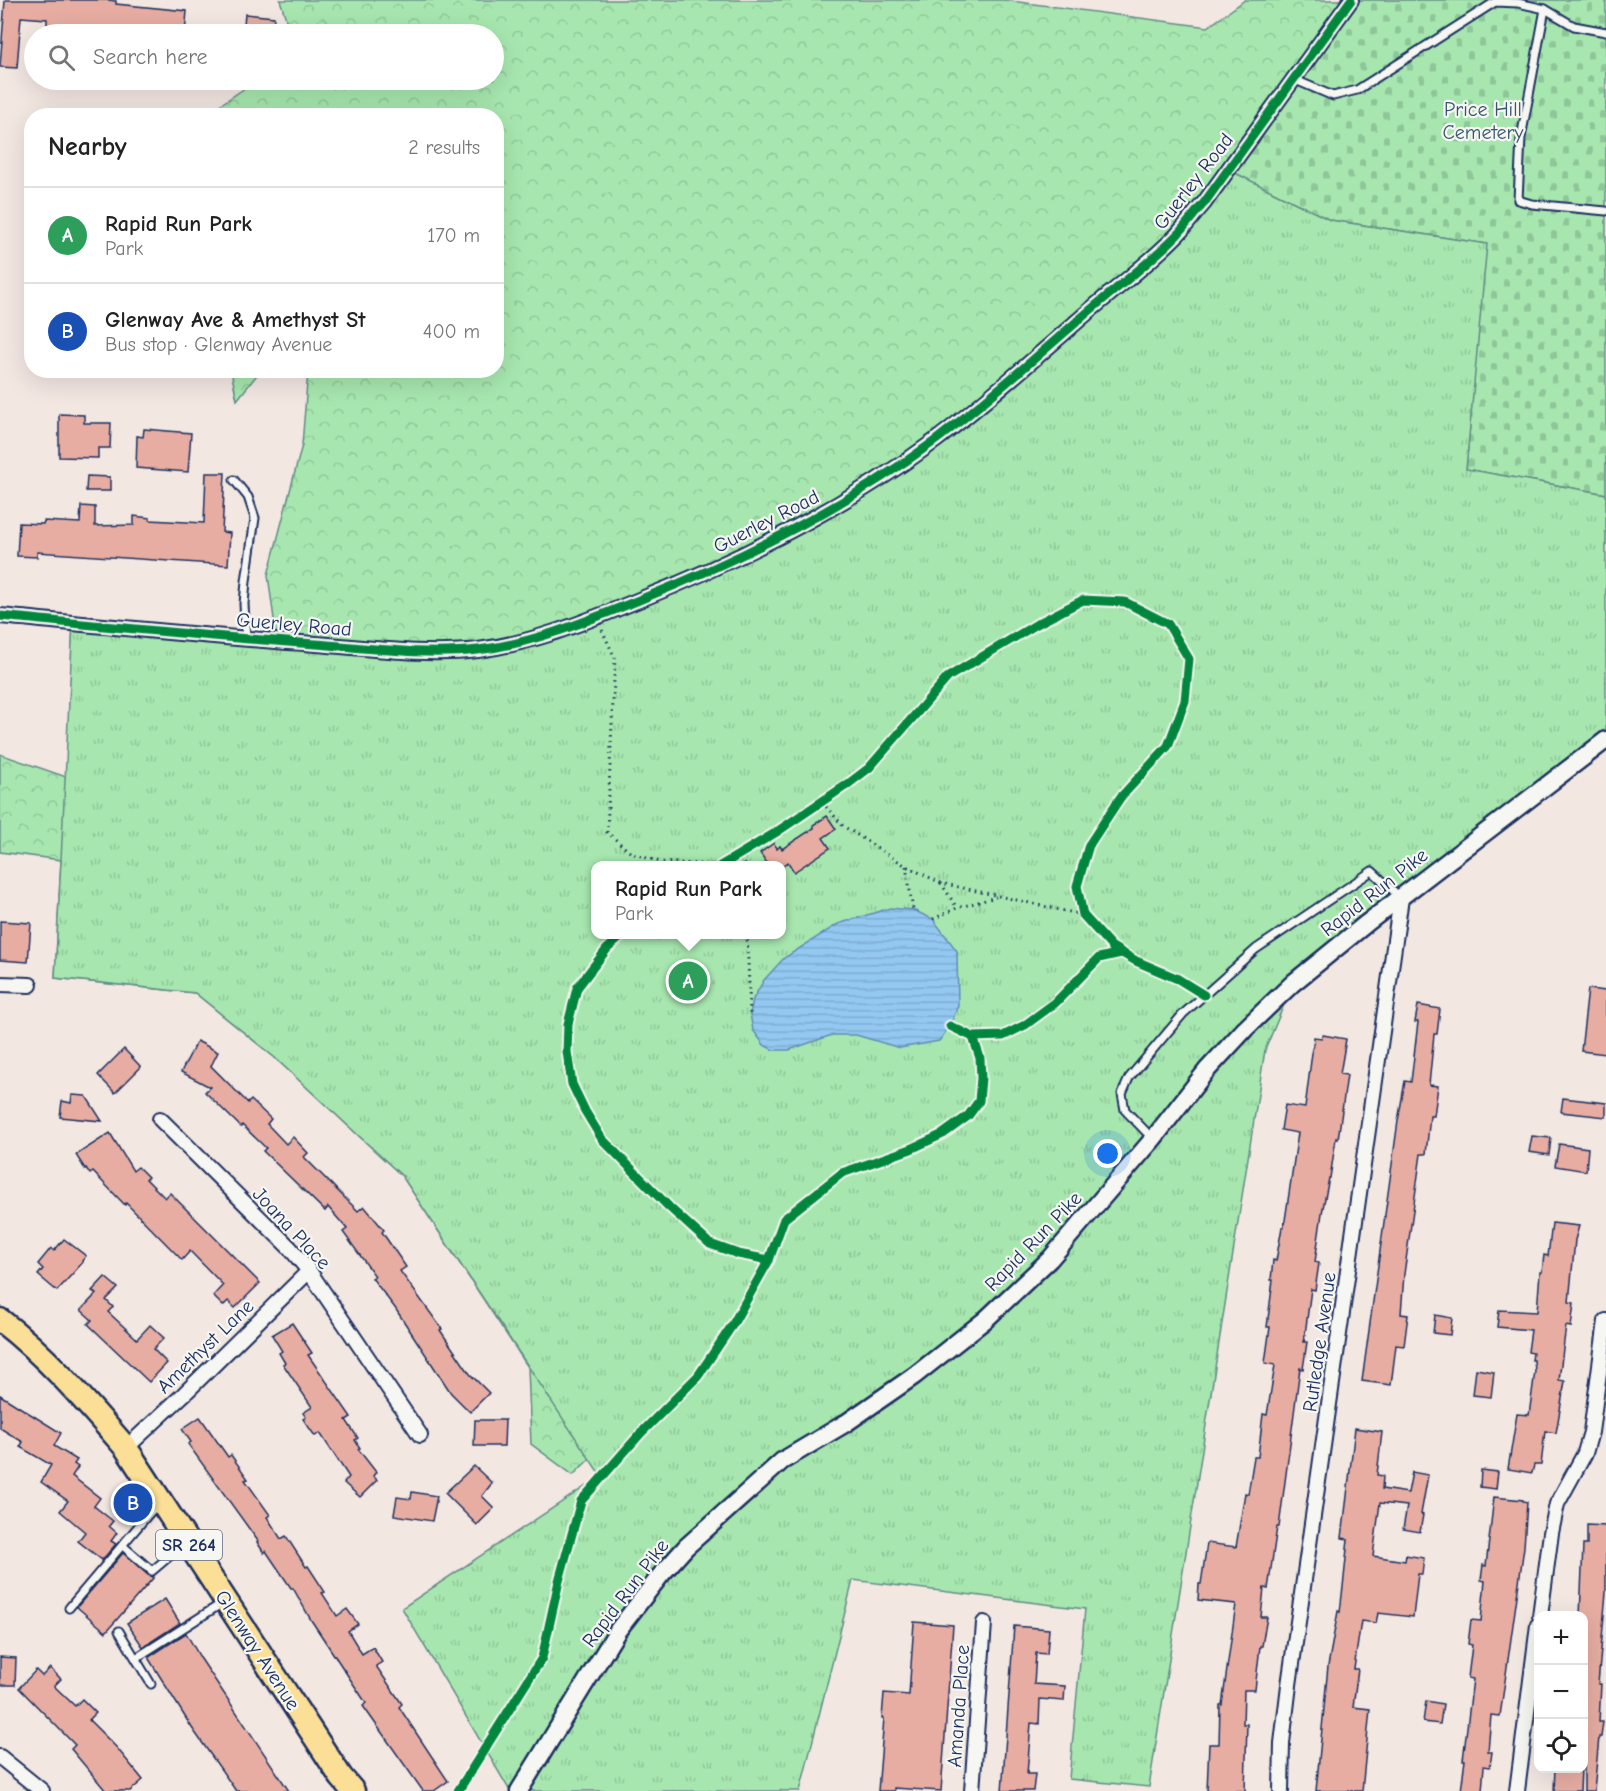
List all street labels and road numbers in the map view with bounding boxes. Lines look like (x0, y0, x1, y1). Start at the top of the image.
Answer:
street label: Guerley Road (1149, 129, 1238, 234)
street label: Guerley Road (709, 485, 823, 558)
street label: Guerley Road (235, 608, 353, 641)
street label: Rapid Run Pike (1316, 844, 1432, 941)
street label: Joana Place (248, 1183, 335, 1274)
street label: Rapid Run Pike (980, 1187, 1087, 1296)
street label: Rutledge Avenue (1298, 1271, 1341, 1414)
street label: Amethyst Lane (152, 1295, 258, 1398)
road number: SR 264 (156, 1530, 222, 1560)
street label: Rapid Run Pike (577, 1535, 674, 1652)
street label: Glenway Avenue (210, 1586, 305, 1715)
street label: Amanda Place (943, 1644, 974, 1768)

